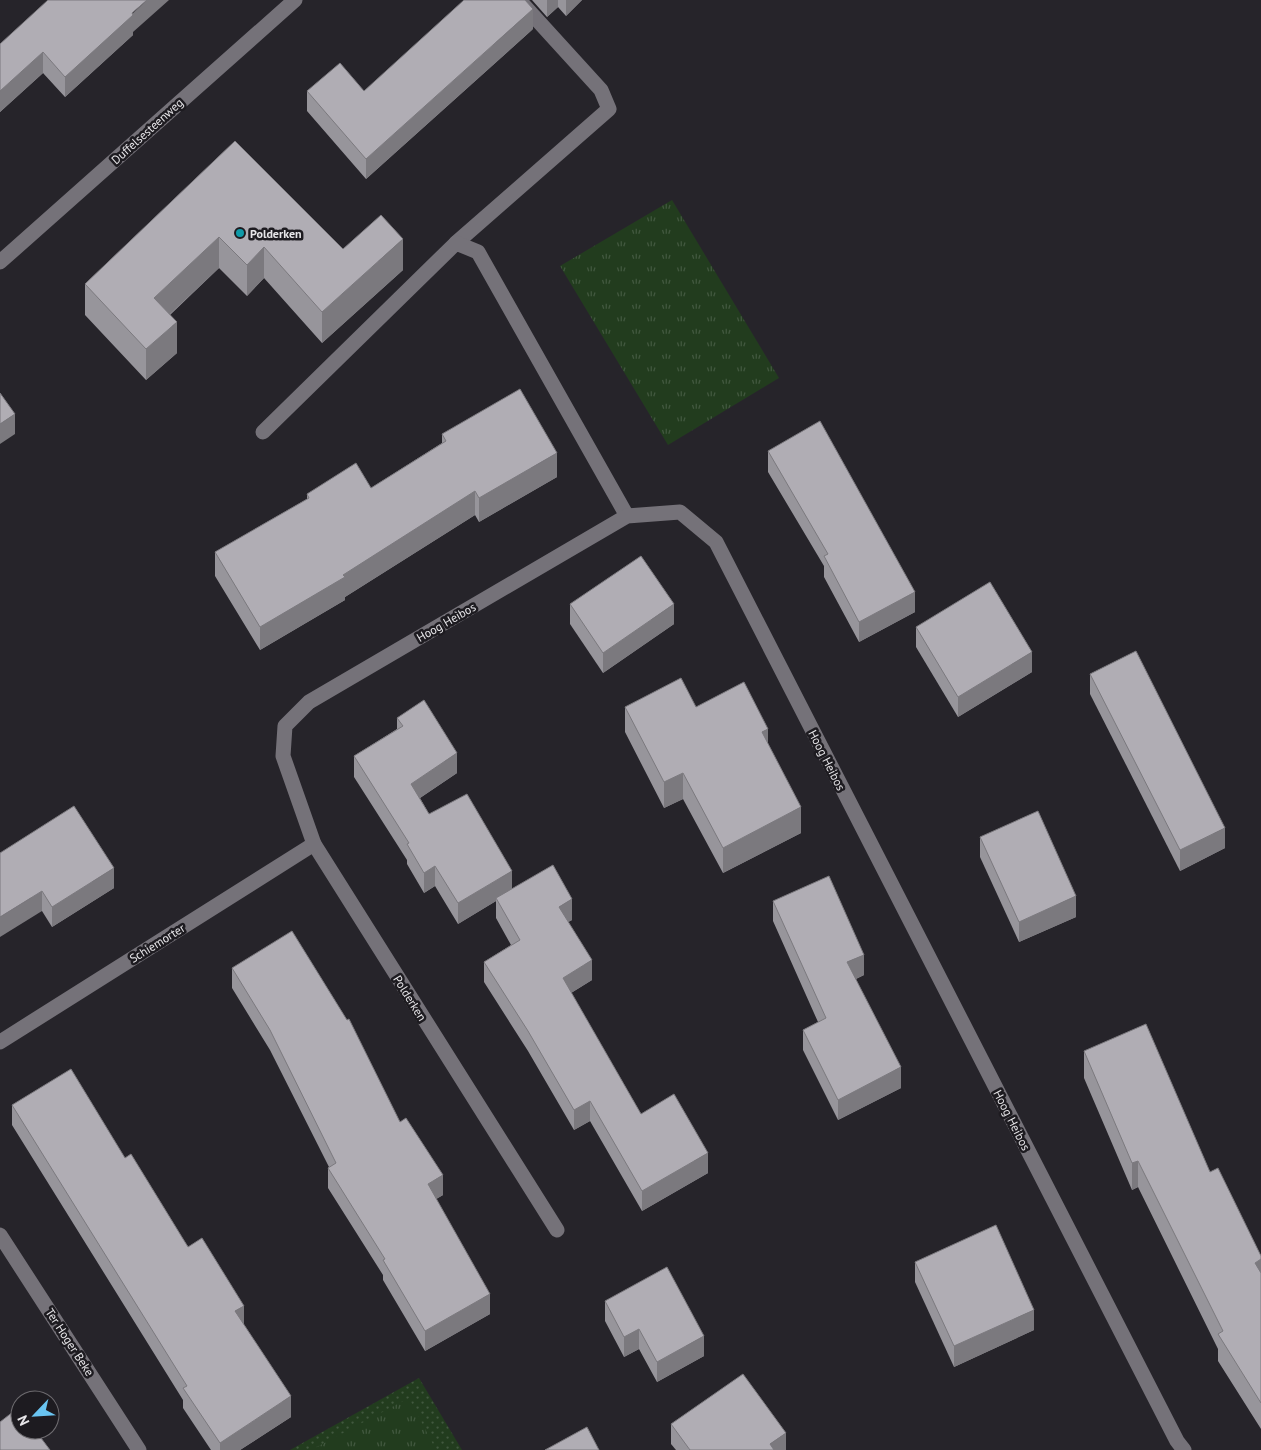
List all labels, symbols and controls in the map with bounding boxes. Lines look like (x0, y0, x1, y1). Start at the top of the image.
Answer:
street label: Duffelsesteenweg (108, 95, 186, 167)
place label: Polderken (250, 226, 302, 241)
marker: Polderken (234, 227, 246, 239)
street label: Hoog Heibos (414, 599, 478, 645)
street label: Hoog Heibos (805, 727, 849, 793)
street label: Schiemorter (127, 920, 187, 966)
street label: Polderken (390, 972, 430, 1024)
street label: Hoog Heibos (990, 1087, 1034, 1153)
street label: Ter Hoger Beke (43, 1305, 97, 1379)
north arrow (10, 1390, 60, 1440)
text: N (13, 1413, 33, 1428)

